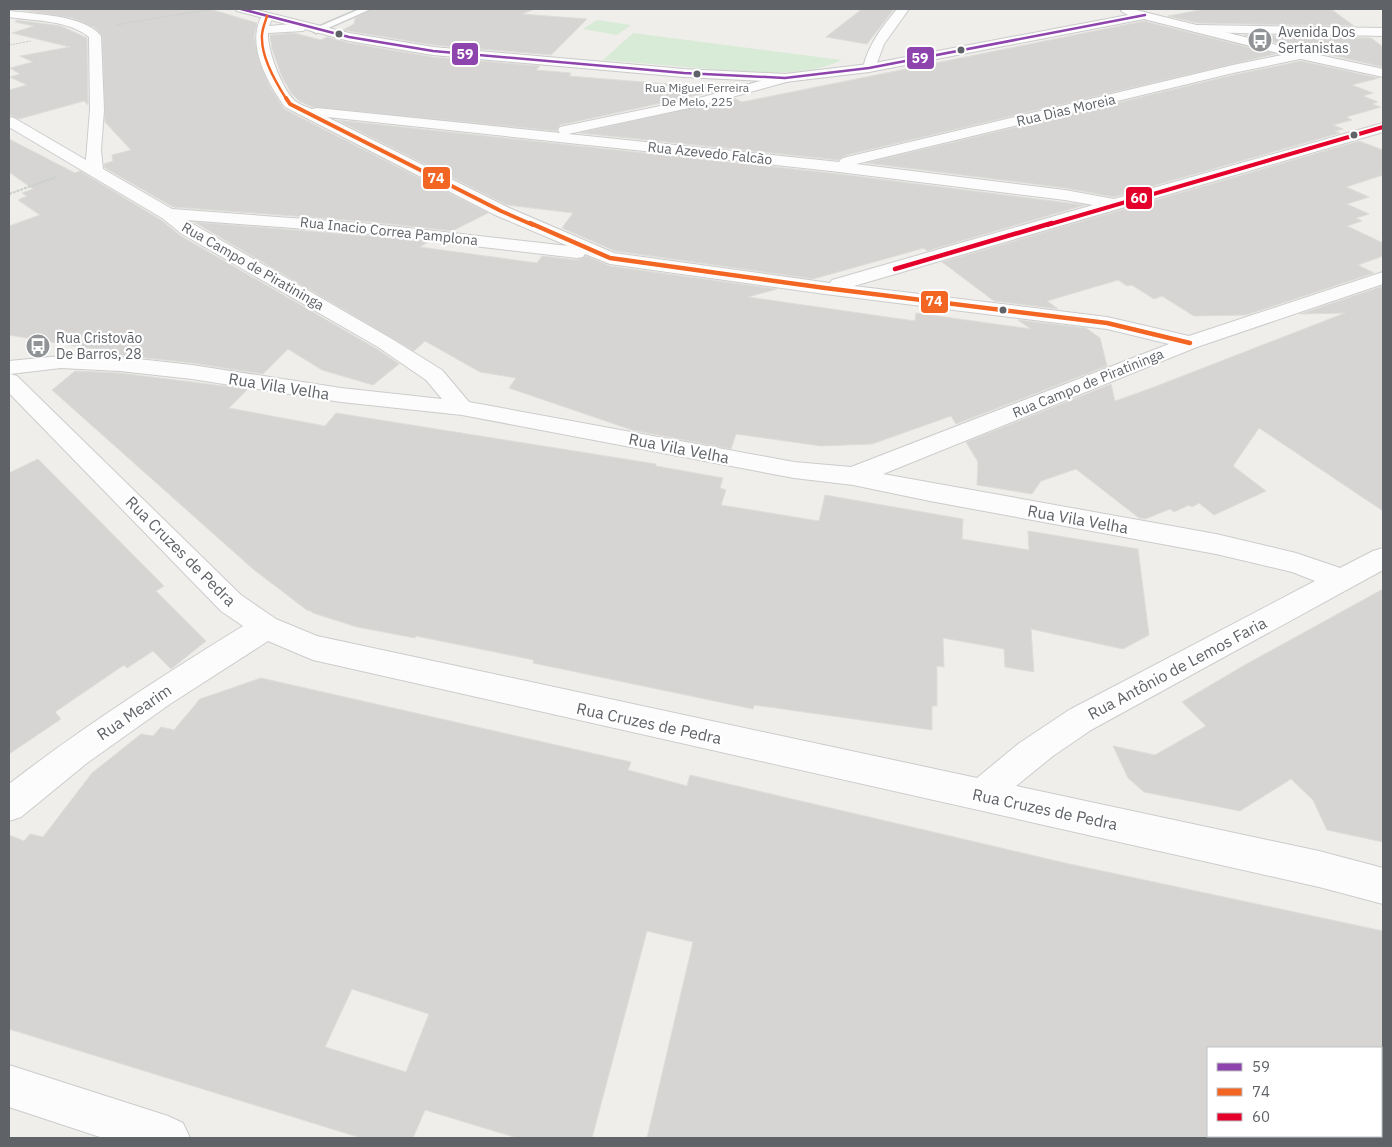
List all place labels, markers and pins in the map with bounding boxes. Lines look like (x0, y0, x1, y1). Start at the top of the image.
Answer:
place label: Avenida Dos Sertanistas (1278, 23, 1356, 57)
bus stop icon: Avenida Dos Sertanistas (1247, 27, 1273, 53)
unlabelled marker (334, 29, 344, 39)
unlabelled marker (956, 45, 966, 55)
marker: Rua Miguel Ferreira De Melo, 225 (692, 69, 702, 79)
place label: Rua Miguel Ferreira De Melo, 225 (645, 80, 750, 109)
unlabelled marker (1349, 130, 1359, 140)
unlabelled marker (998, 305, 1008, 315)
place label: Rua Cristovão De Barros, 28 (56, 329, 143, 363)
bus stop icon: Rua Cristovão De Barros, 28 (25, 333, 51, 359)

